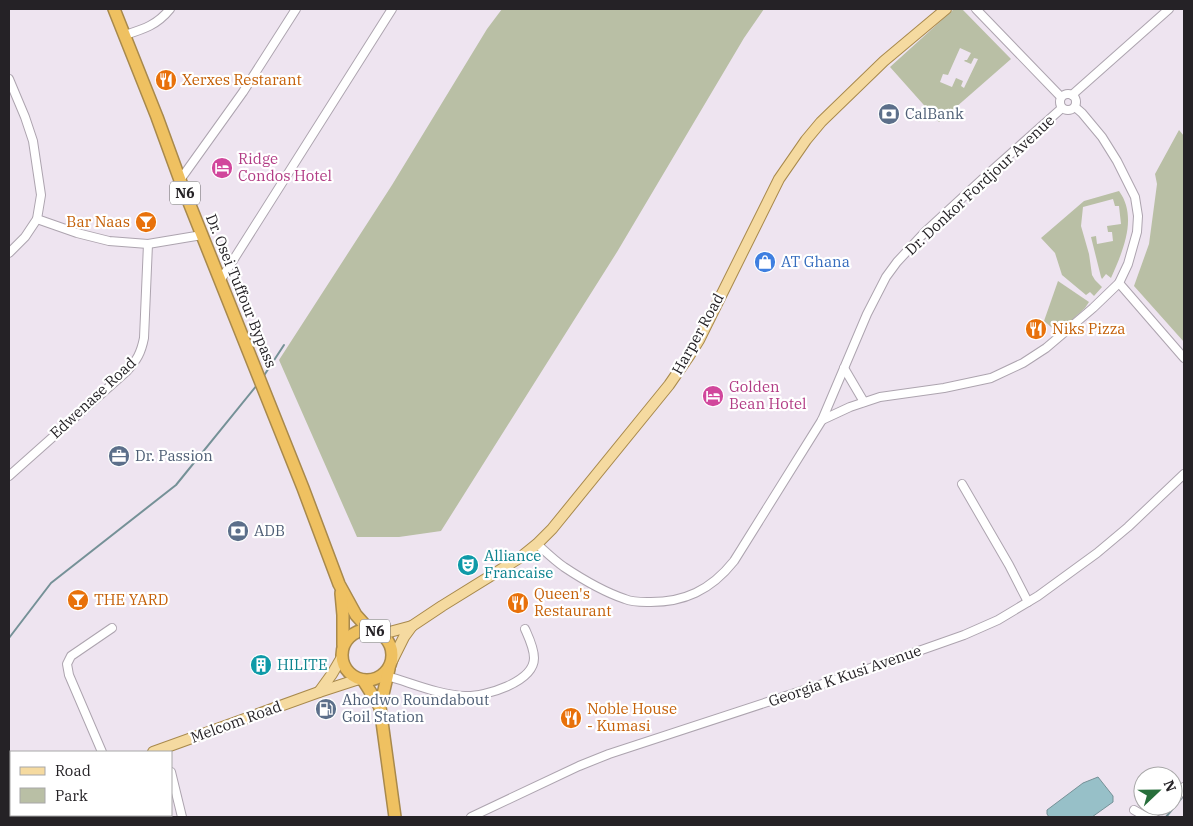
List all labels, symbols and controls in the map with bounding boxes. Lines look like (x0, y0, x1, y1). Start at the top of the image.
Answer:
restaurant icon: Xerxes Restarant (154, 68, 178, 92)
place label: Xerxes Restarant (182, 70, 302, 89)
bank icon: CalBank (877, 102, 901, 126)
place label: CalBank (905, 104, 964, 123)
street label: Dr. Donkor Fordjour Avenue (901, 110, 1058, 259)
place label: Ridge Condos Hotel (238, 149, 332, 185)
hotel icon: Ridge Condos Hotel (210, 156, 234, 180)
road number: N6 (170, 182, 200, 204)
bar icon: Bar Naas (134, 210, 158, 234)
street label: Dr. Osei Tuffour Bypass (202, 211, 281, 371)
place label: Bar Naas (66, 212, 130, 231)
shop icon: AT Ghana (753, 250, 777, 274)
place label: AT Ghana (781, 252, 850, 271)
street label: Harper Road (667, 290, 728, 378)
restaurant icon: Niks Pizza (1024, 317, 1048, 341)
place label: Niks Pizza (1052, 319, 1126, 338)
street label: Edwenase Road (46, 353, 140, 442)
place label: Golden Bean Hotel (729, 377, 807, 413)
hotel icon: Golden Bean Hotel (701, 384, 725, 408)
office icon: Dr. Passion (107, 444, 131, 468)
place label: Dr. Passion (135, 446, 213, 465)
bank icon: ADB (226, 519, 250, 543)
place label: ADB (254, 521, 285, 540)
place label: Alliance Francaise (484, 546, 553, 582)
theatre icon: Alliance Francaise (456, 553, 480, 577)
place label: Queen's Restaurant (534, 584, 612, 620)
bar icon: THE YARD (66, 588, 90, 612)
place label: THE YARD (94, 590, 168, 609)
restaurant icon: Queen's Restaurant (506, 591, 530, 615)
road number: N6 (360, 620, 390, 642)
street label: Georgia K Kusi Avenue (766, 640, 924, 711)
building icon: HILITE (249, 653, 273, 677)
place label: HILITE (277, 655, 328, 674)
place label: Ahodwo Roundabout Goil Station (342, 690, 489, 726)
street label: Melcom Road (188, 696, 284, 747)
fuel station icon: Ahodwo Roundabout Goil Station (314, 697, 338, 721)
place label: Noble House - Kumasi (587, 699, 677, 735)
restaurant icon: Noble House - Kumasi (559, 706, 583, 730)
legend (10, 751, 172, 816)
text: Road (55, 761, 91, 780)
north arrow (1133, 766, 1183, 816)
text: N (1160, 778, 1180, 795)
text: Park (55, 786, 88, 805)

